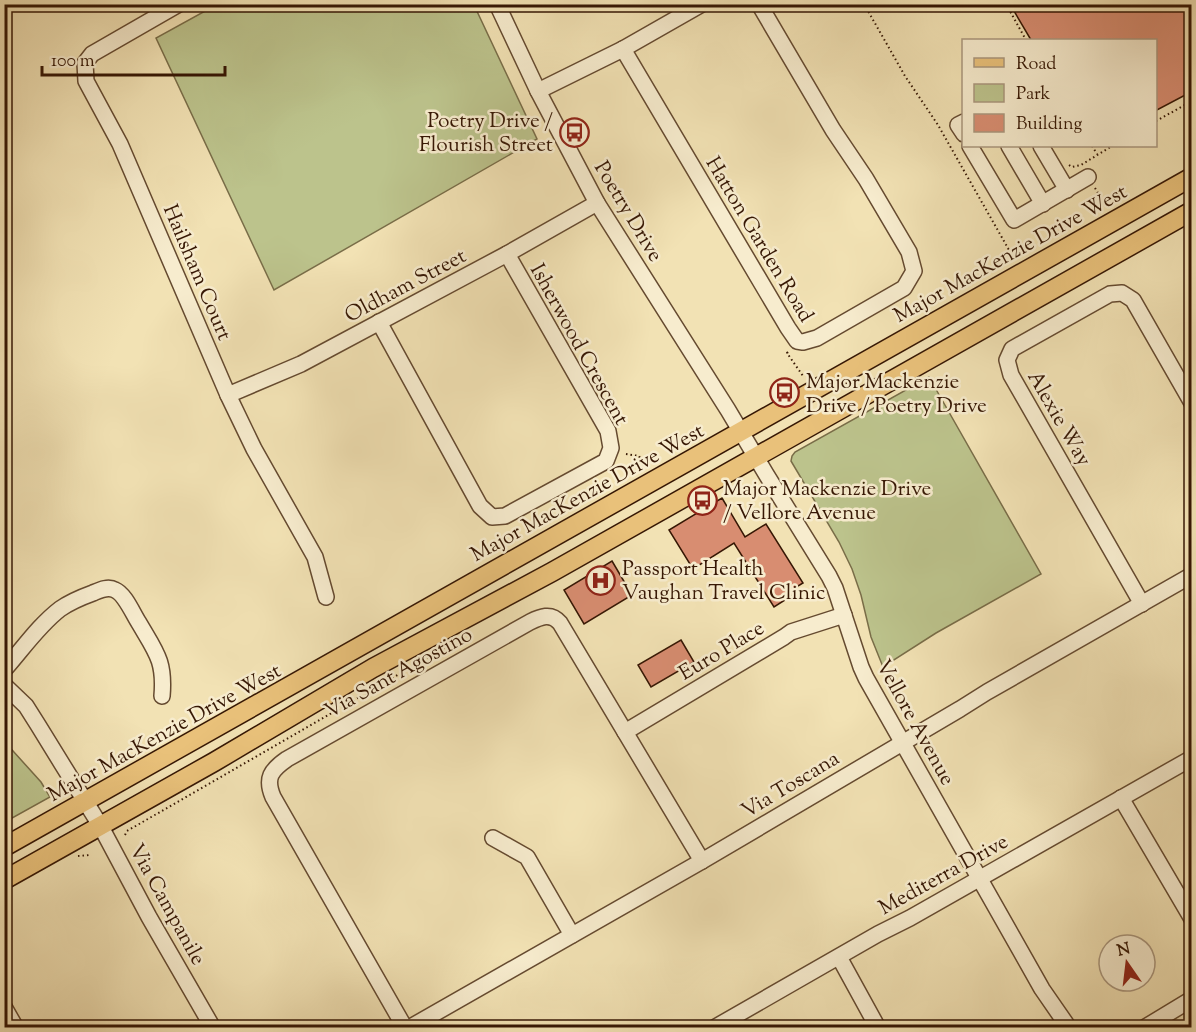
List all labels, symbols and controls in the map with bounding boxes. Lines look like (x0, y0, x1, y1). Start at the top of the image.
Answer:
scale bar (42, 39, 225, 77)
legend (962, 39, 1157, 147)
text: 100 m (51, 49, 95, 75)
text: Road (1016, 52, 1056, 78)
text: Park (1016, 82, 1051, 108)
place label: Poetry Drive / Flourish Street (419, 107, 553, 161)
text: Building (1016, 112, 1082, 138)
bus stop icon: Poetry Drive / Flourish Street (558, 116, 590, 148)
street label: Hatton Garden Road (697, 151, 820, 329)
street label: Poetry Drive (585, 156, 669, 268)
street label: Major MacKenzie Drive West (889, 178, 1133, 332)
street label: Hailsham Court (154, 200, 238, 345)
street label: Oldham Street (340, 242, 472, 331)
street label: Isherwood Crescent (521, 259, 635, 431)
street label: Alexie Way (1019, 366, 1098, 473)
place label: Major Mackenzie Drive / Poetry Drive (806, 368, 987, 422)
bus stop icon: Major Mackenzie Drive / Poetry Drive (769, 377, 801, 409)
street label: Major MacKenzie Drive West (466, 417, 710, 571)
place label: Major Mackenzie Drive / Vellore Avenue (723, 475, 931, 529)
bus stop icon: Major Mackenzie Drive / Vellore Avenue (686, 484, 718, 516)
place label: Passport Health Vaughan Travel Clinic (622, 555, 825, 609)
hospital icon: Passport Health Vaughan Travel Clinic (585, 564, 617, 596)
street label: Euro Place (674, 614, 770, 689)
street label: Via Sant Agostino (319, 621, 479, 727)
street label: Vellore Avenue (867, 655, 961, 791)
street label: Major MacKenzie Drive West (43, 657, 287, 811)
street label: Via Toscana (736, 744, 846, 827)
street label: Mediterra Drive (874, 828, 1014, 924)
street label: Via Campanile (121, 839, 212, 971)
north arrow (1097, 933, 1157, 993)
text: N (1115, 938, 1133, 964)

